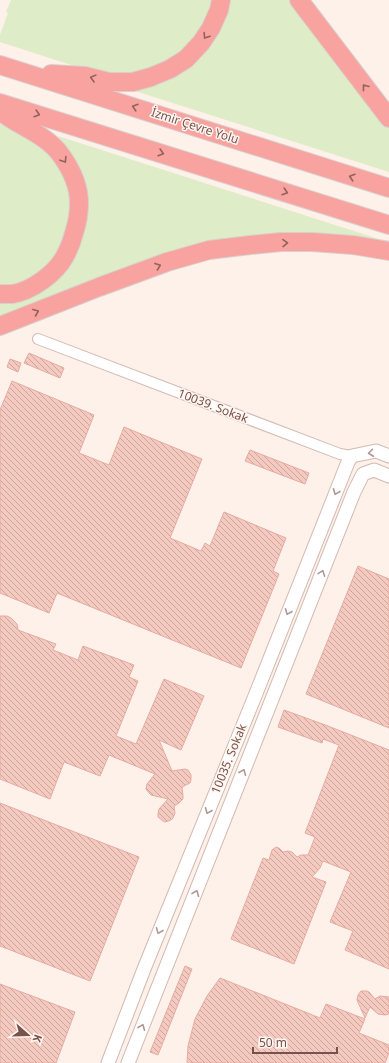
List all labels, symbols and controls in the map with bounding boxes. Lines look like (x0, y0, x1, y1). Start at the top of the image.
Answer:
one-way arrow (203, 32, 211, 39)
one-way arrow (89, 74, 96, 83)
one-way arrow (363, 84, 370, 91)
street label: İzmir Çevre Yolu (149, 103, 241, 148)
one-way arrow (131, 104, 138, 112)
one-way arrow (34, 109, 41, 118)
one-way arrow (158, 148, 165, 157)
one-way arrow (59, 155, 66, 162)
one-way arrow (349, 173, 356, 181)
one-way arrow (282, 187, 289, 196)
one-way arrow (282, 238, 288, 247)
one-way arrow (154, 262, 161, 270)
one-way arrow (33, 308, 40, 316)
street label: 10039. Sokak (176, 384, 251, 427)
one-way arrow (367, 448, 374, 457)
one-way arrow (333, 487, 341, 495)
one-way arrow (317, 569, 325, 576)
one-way arrow (285, 608, 293, 616)
street label: 10035. Sokak (207, 721, 251, 796)
one-way arrow (239, 768, 247, 775)
one-way arrow (205, 807, 213, 814)
one-way arrow (191, 889, 199, 896)
one-way arrow (156, 928, 164, 935)
north arrow (8, 1015, 48, 1055)
one-way arrow (138, 1023, 146, 1030)
scale bar (253, 1029, 337, 1055)
text: K (29, 1033, 46, 1045)
text: 50 m (259, 1034, 287, 1051)

